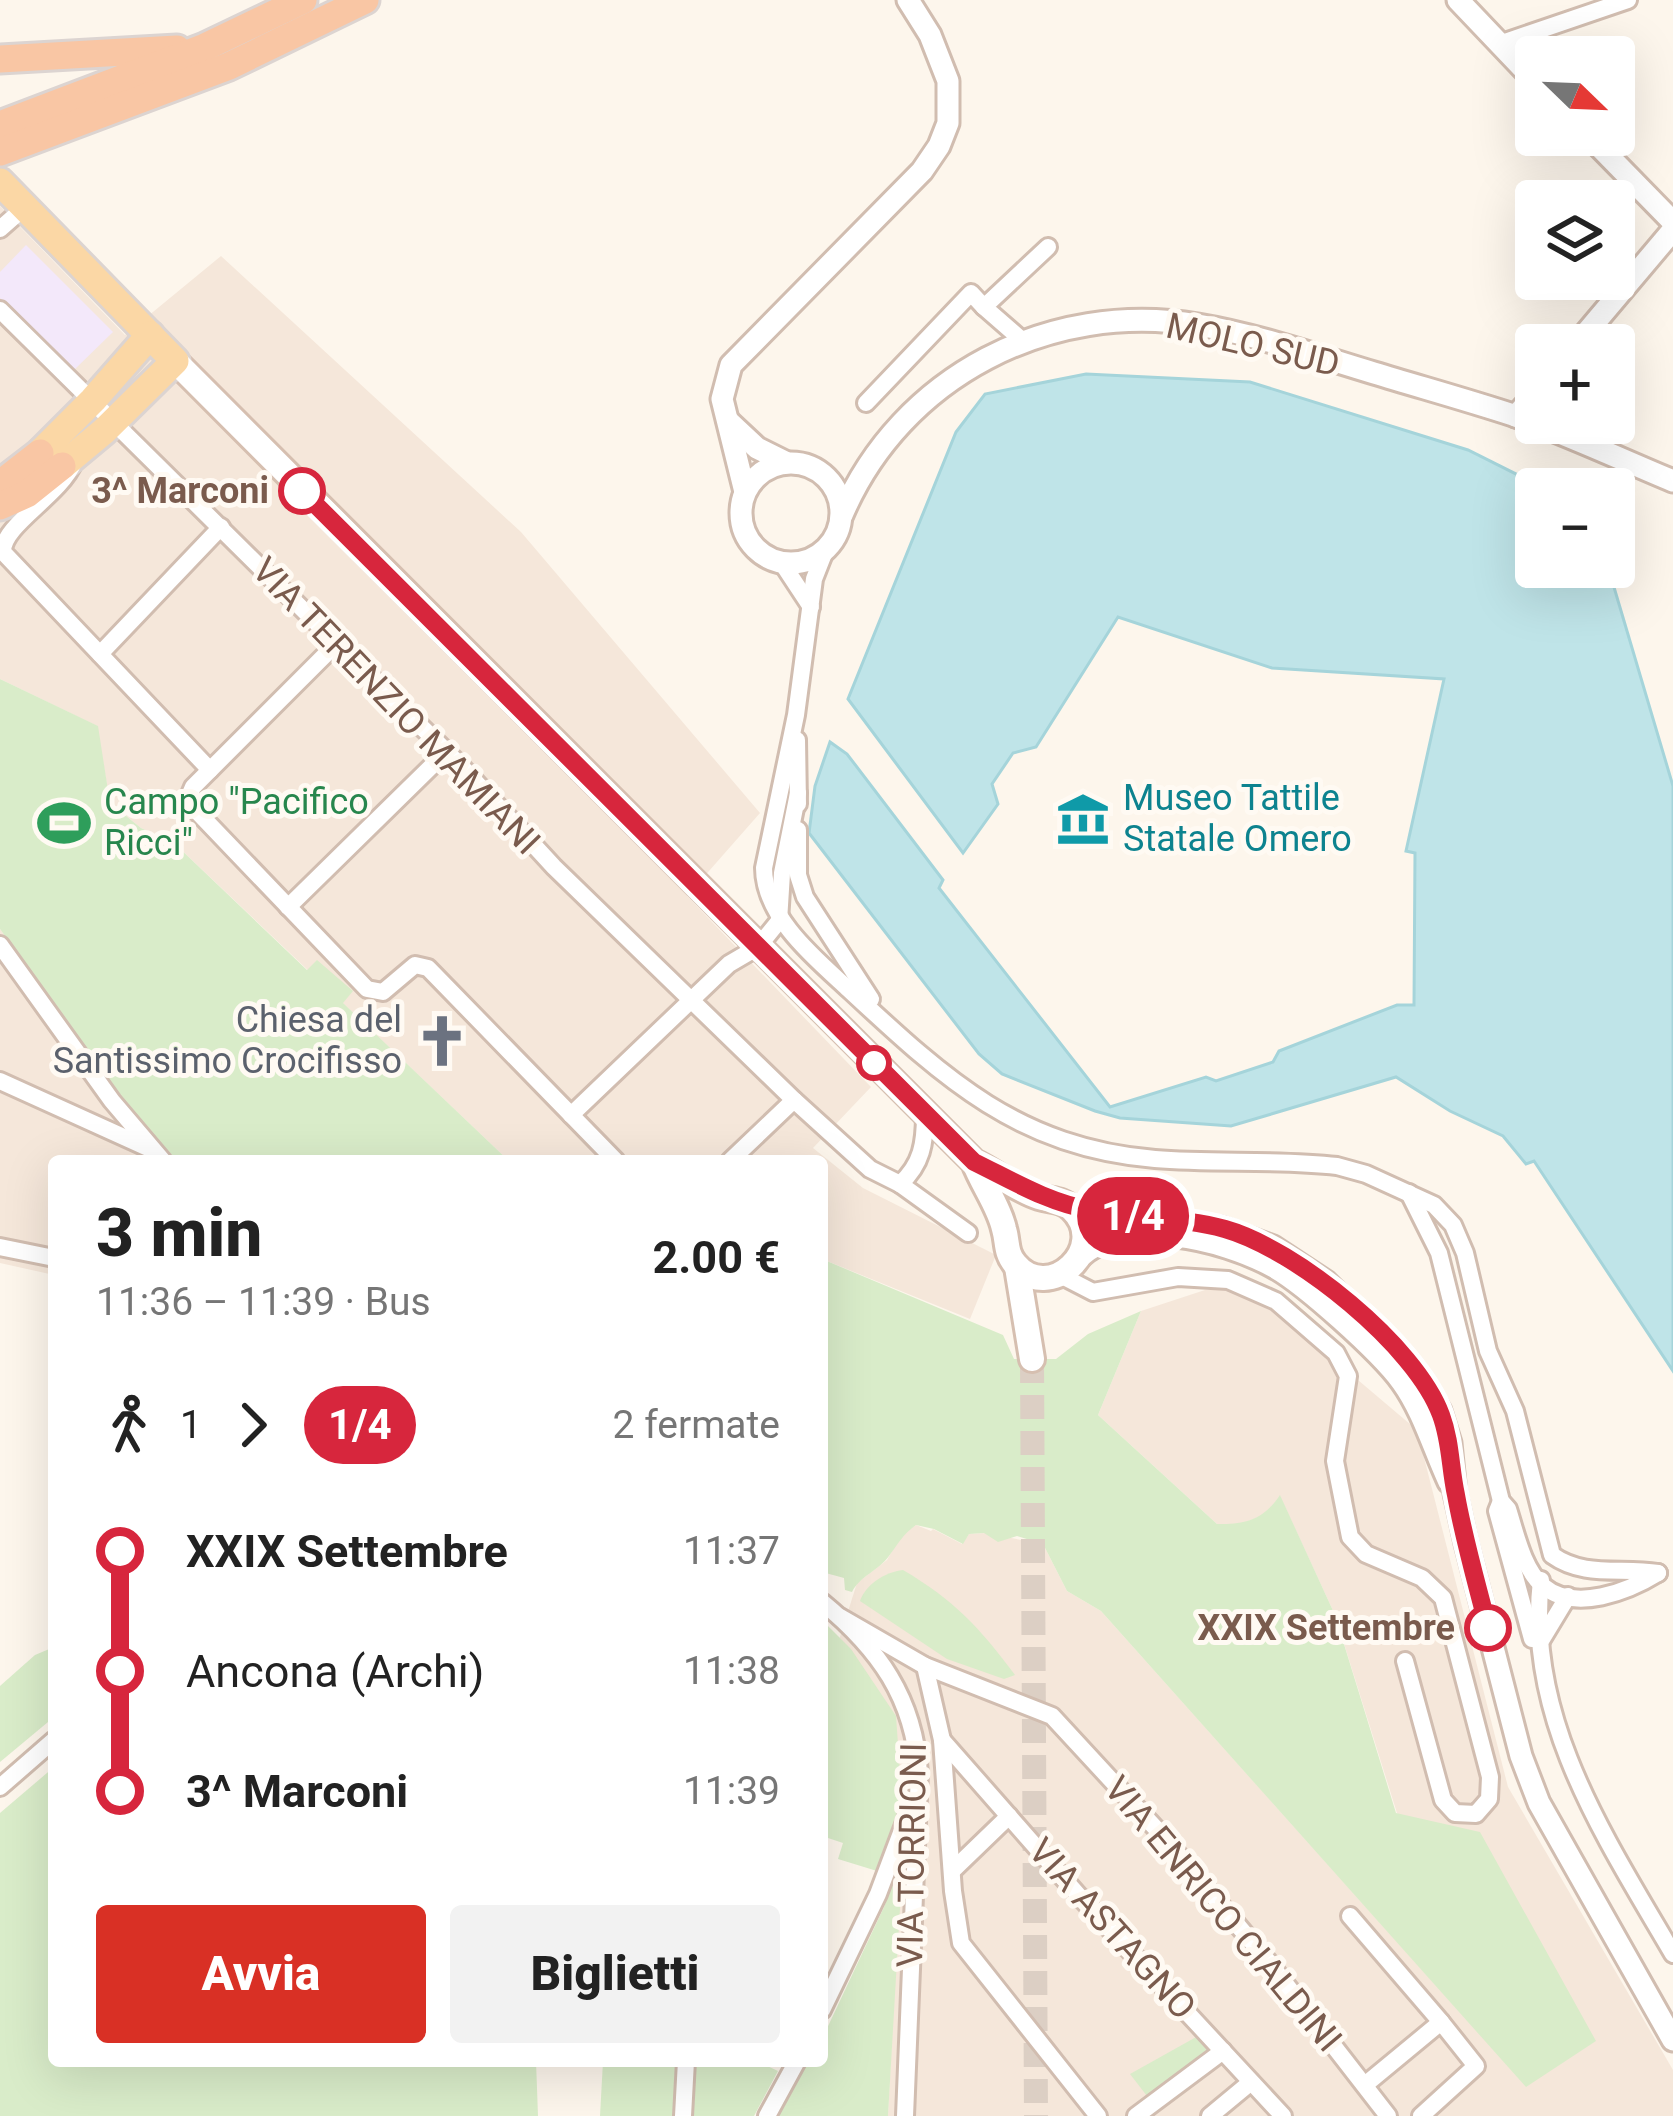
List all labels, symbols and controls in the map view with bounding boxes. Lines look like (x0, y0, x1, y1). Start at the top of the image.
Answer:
north arrow (1515, 36, 1635, 156)
map controls (1515, 36, 1635, 588)
button: layers (1515, 180, 1635, 300)
street label: MOLO SUD (1162, 305, 1344, 385)
button: + (1515, 324, 1635, 444)
button: − (1515, 468, 1635, 588)
marker: 3^ Marconi (280, 469, 324, 513)
place label: 3^ Marconi (91, 470, 269, 512)
street label: VIA TERENZIO MAMIANI (243, 549, 549, 863)
place label: Museo Tattile Statale Omero (1123, 777, 1352, 860)
place label: Campo "Pacifico Ricci" (104, 781, 369, 864)
museum icon: Museo Tattile Statale Omero (1054, 790, 1112, 848)
sports icon: Campo "Pacifico Ricci" (35, 794, 93, 852)
place label: Chiesa del Santissimo Crocifisso (53, 999, 402, 1082)
church icon: Chiesa del Santissimo Crocifisso (413, 1012, 471, 1070)
unlabelled marker (858, 1047, 890, 1079)
line badge: 1/4 (1064, 1177, 1202, 1255)
text: 1/4 (1101, 1191, 1165, 1240)
text: 3 min (96, 1195, 262, 1272)
text: 2.00 € (652, 1231, 780, 1284)
text: 11:36 – 11:39 · Bus (96, 1279, 431, 1325)
icon: walk (96, 1392, 162, 1458)
icon: forward (220, 1392, 286, 1458)
text: 1/4 (328, 1400, 392, 1449)
text: 1 (180, 1402, 202, 1448)
text: 2 fermate (613, 1402, 780, 1448)
text: XXIX Settembre (186, 1525, 508, 1578)
text: 11:37 (683, 1528, 780, 1574)
marker: XXIX Settembre (1466, 1606, 1510, 1650)
place label: XXIX Settembre (1198, 1607, 1455, 1649)
text: Ancona (Archi) (186, 1645, 484, 1698)
text: 11:38 (683, 1648, 780, 1694)
street label: VIA TORRIONI (889, 1742, 935, 1968)
text: 3^ Marconi (186, 1765, 408, 1818)
text: 11:39 (683, 1768, 780, 1814)
street label: VIA ENRICO CIALDINI (1096, 1768, 1350, 2060)
street label: VIA ASTAGNO (1020, 1830, 1204, 2028)
button: Avvia (96, 1905, 426, 2043)
button: Biglietti (450, 1905, 780, 2043)

